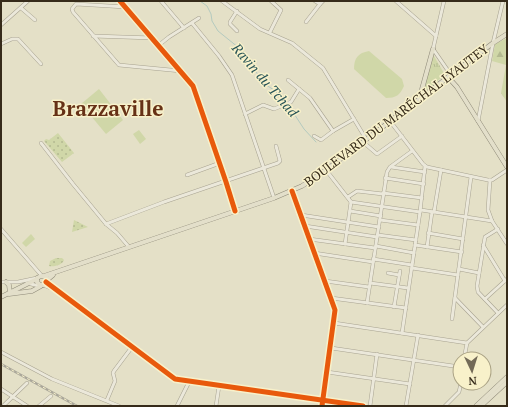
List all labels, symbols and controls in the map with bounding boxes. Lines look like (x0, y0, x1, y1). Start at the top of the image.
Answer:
water label: Ravin du Tchad (227, 38, 303, 121)
street label: BOULEVARD DU MARÉCHAL LYAUTEY (300, 39, 493, 190)
district label: Brazzaville (53, 94, 163, 122)
north arrow (452, 351, 492, 391)
text: N (467, 374, 477, 388)

